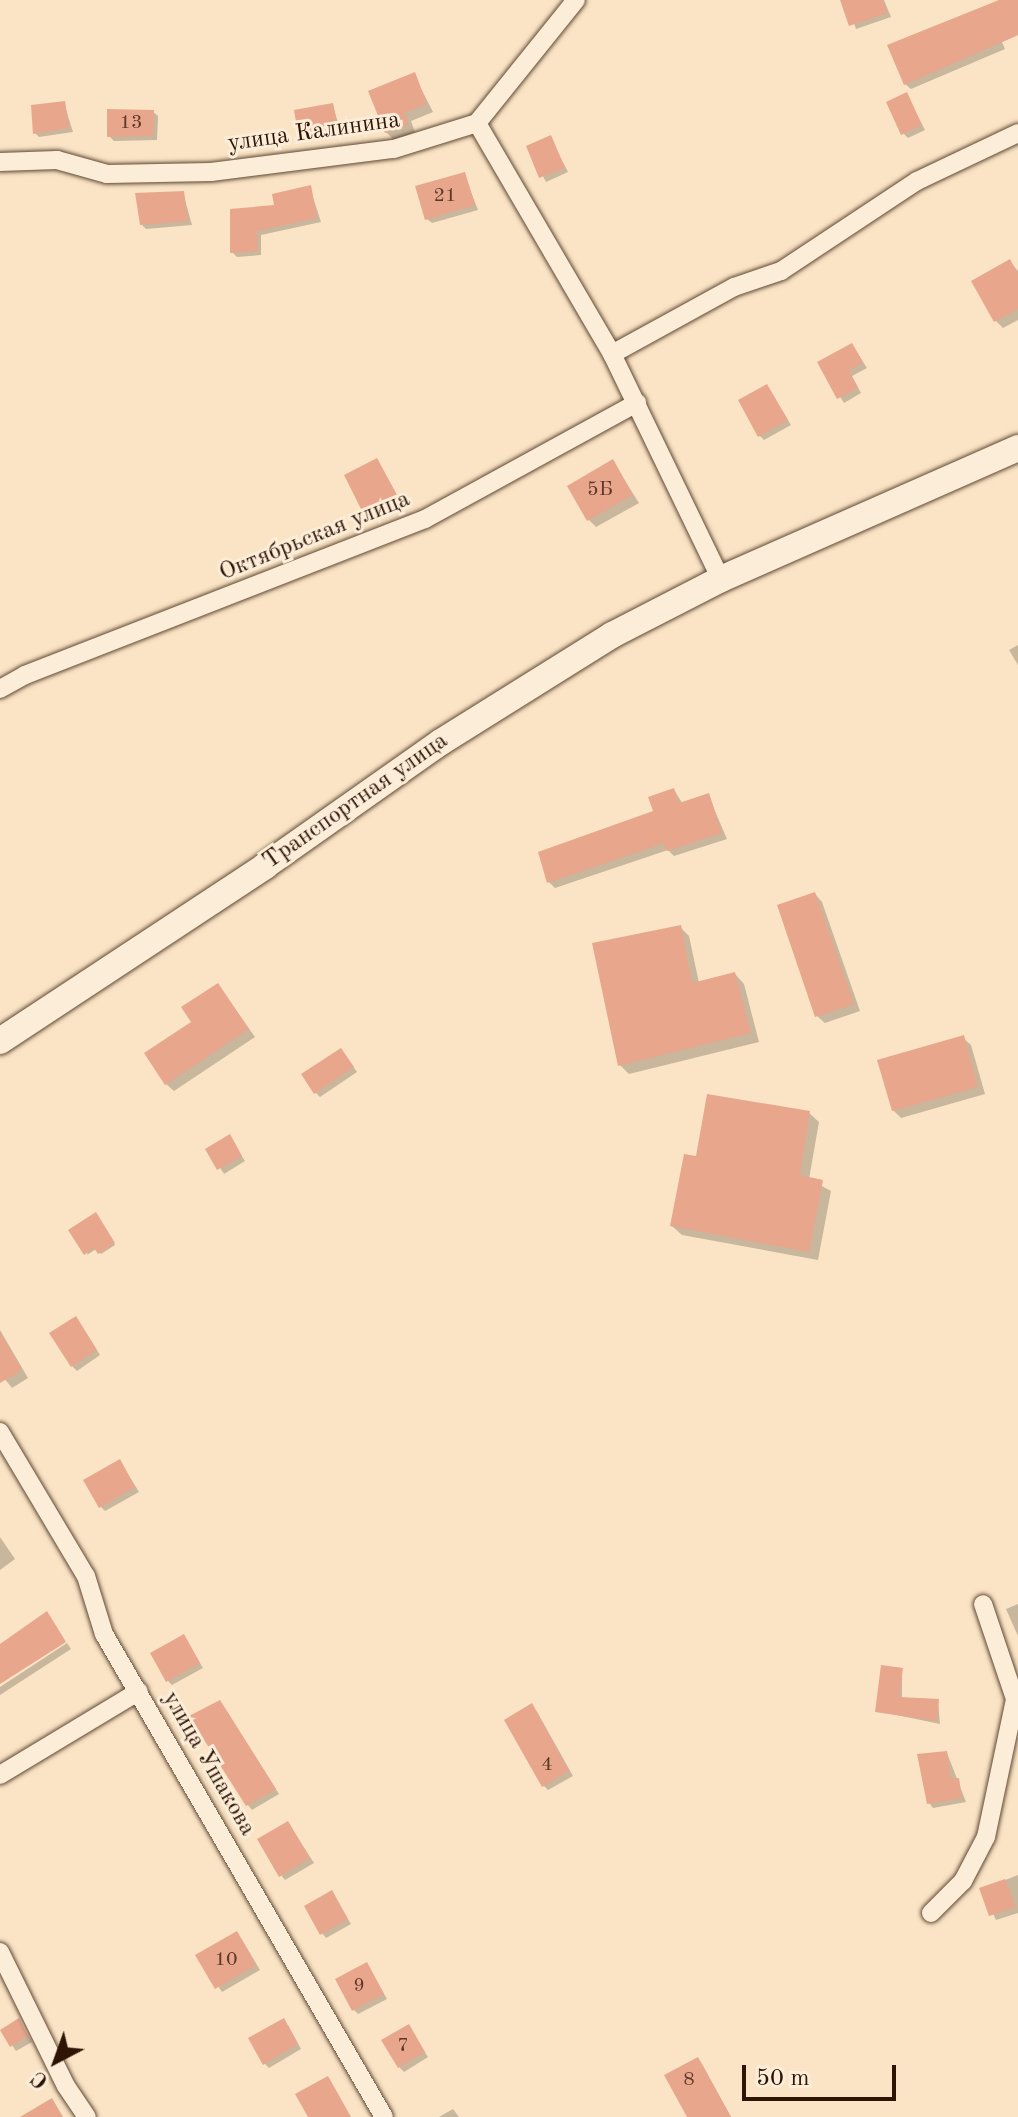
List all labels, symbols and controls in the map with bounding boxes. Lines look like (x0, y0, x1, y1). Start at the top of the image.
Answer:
street label: улица Калинина (226, 107, 402, 159)
house number: 13 (119, 111, 143, 135)
house number: 21 (433, 184, 457, 208)
house number: 5Б (587, 478, 613, 502)
street label: Октябрьская улица (215, 486, 415, 588)
street label: Транспортная улица (258, 727, 454, 877)
street label: улица Ушакова (155, 1687, 261, 1841)
house number: 4 (541, 1753, 553, 1777)
house number: 10 (214, 1948, 238, 1972)
house number: 9 (353, 1974, 365, 1998)
north arrow (16, 2021, 96, 2101)
house number: 7 (397, 2034, 409, 2058)
scale bar (746, 2049, 900, 2099)
text: С (28, 2066, 53, 2092)
text: 50 m (756, 2067, 810, 2091)
house number: 8 (683, 2068, 695, 2092)

